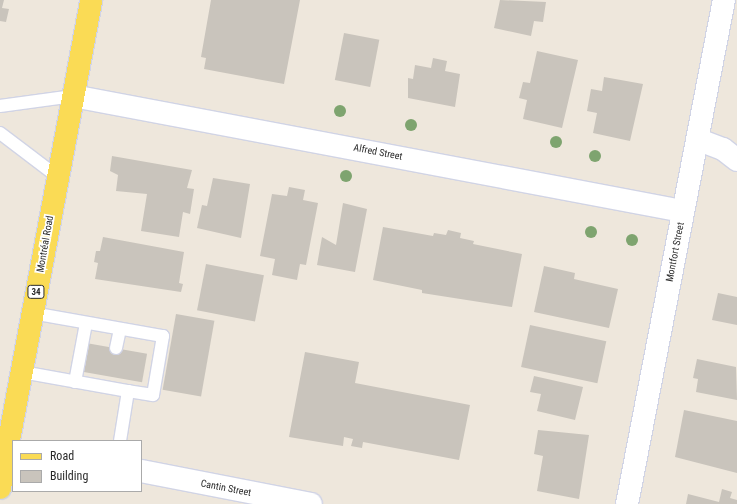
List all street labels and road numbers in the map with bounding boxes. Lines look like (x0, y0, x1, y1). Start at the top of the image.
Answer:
street label: Alfred Street (353, 141, 403, 163)
street label: Montréal Road (34, 215, 56, 273)
street label: Montfort Street (663, 221, 687, 283)
road number: 34 (27, 285, 45, 299)
street label: Cantin Street (200, 477, 252, 499)

